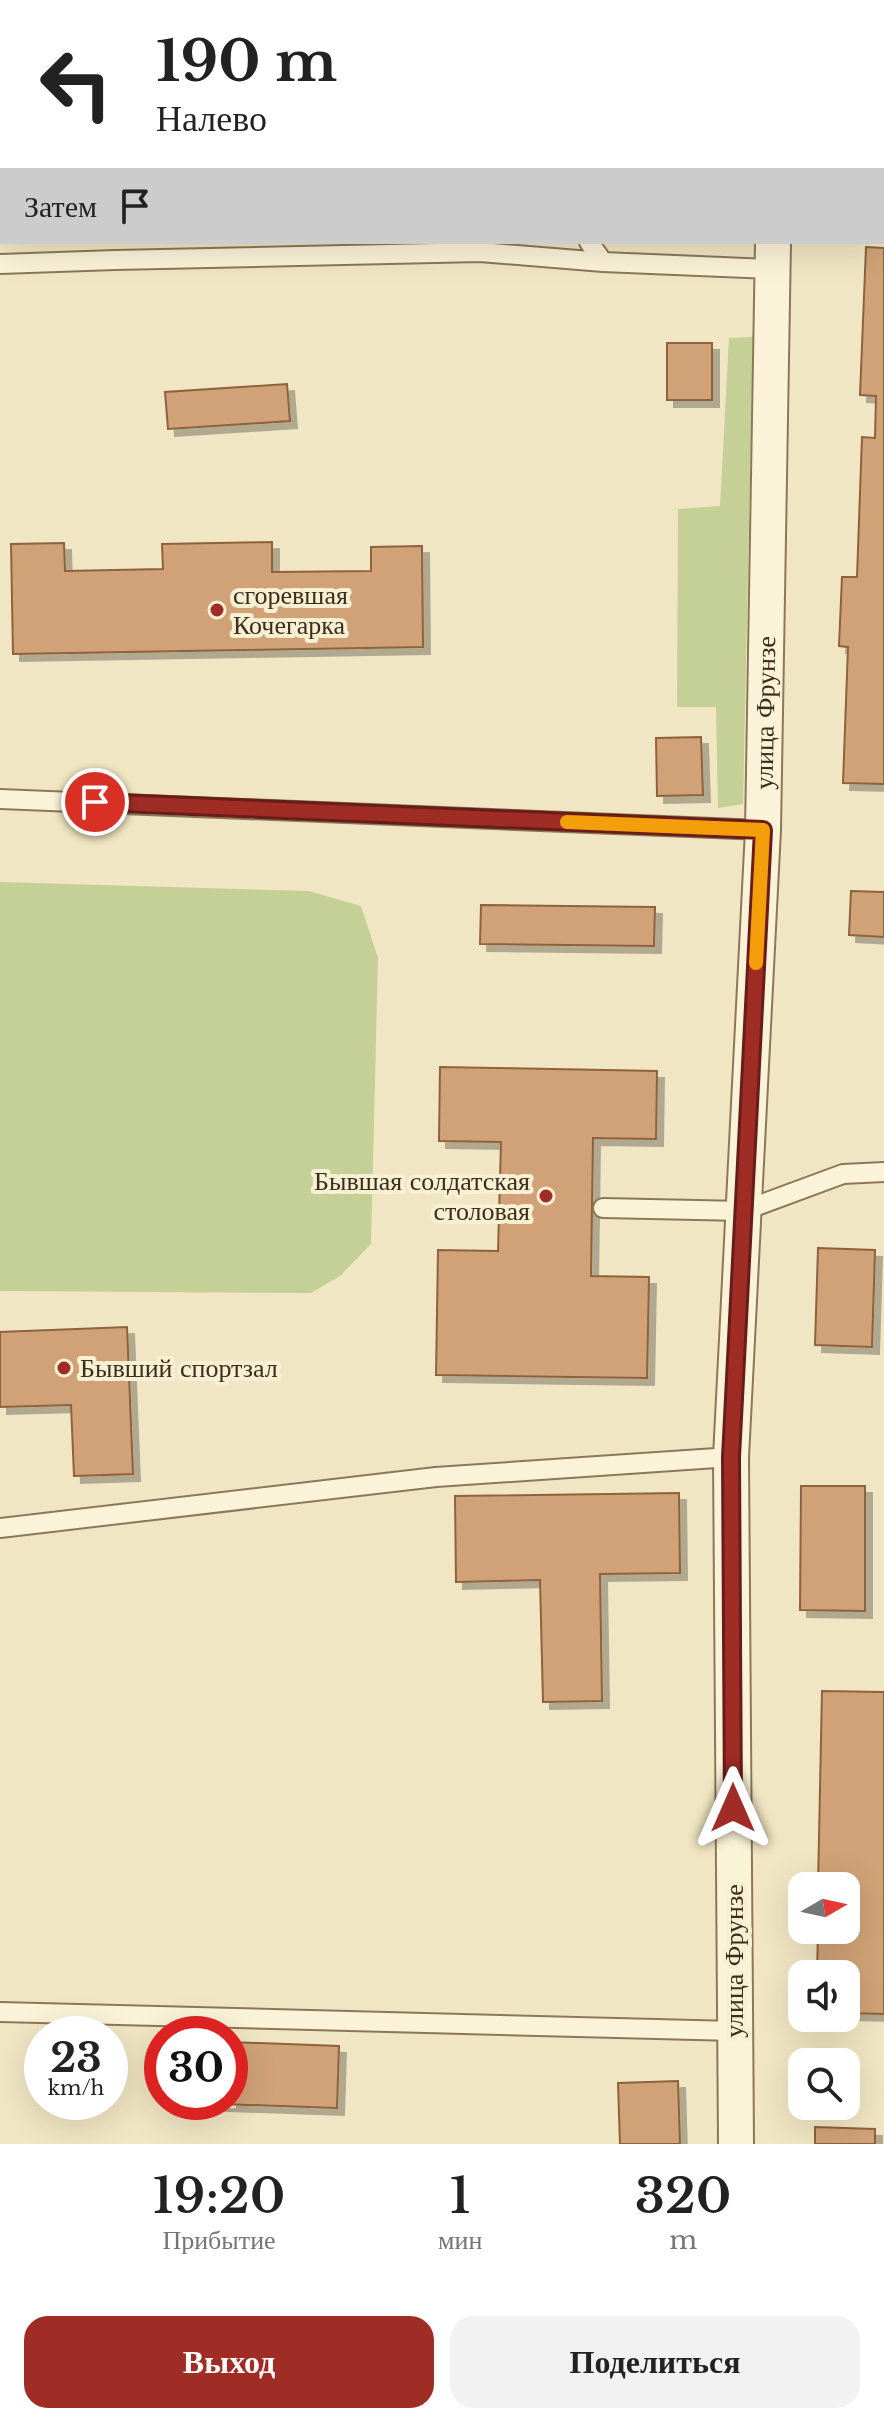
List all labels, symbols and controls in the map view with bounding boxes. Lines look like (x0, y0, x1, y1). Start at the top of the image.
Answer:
text: 190 m (156, 27, 337, 96)
icon: left (24, 32, 128, 136)
text: Налево (156, 96, 267, 141)
icon: arrive (113, 184, 157, 228)
text: Затем (24, 188, 97, 225)
place label: сгоревшая Кочегарка (233, 579, 348, 641)
marker: сгоревшая Кочегарка (208, 601, 226, 619)
street label: улица Фрунзе (748, 636, 782, 790)
pin (61, 768, 129, 836)
icon: arrive (73, 780, 117, 824)
place label: Бывшая солдатская столовая (314, 1165, 530, 1227)
marker: Бывшая солдатская столовая (537, 1187, 555, 1205)
place label: Бывший спортзал (80, 1352, 278, 1384)
marker: Бывший спортзал (55, 1359, 73, 1377)
position arrow (691, 1766, 775, 1850)
north arrow (788, 1872, 860, 1944)
map controls (788, 1872, 860, 2120)
street label: улица Фрунзе (718, 1884, 750, 2038)
button: sound (788, 1960, 860, 2032)
speed limit sign: 30 (144, 2016, 248, 2120)
text: 23 (50, 2033, 102, 2083)
button: search (788, 2048, 860, 2120)
text: km/h (48, 2076, 104, 2100)
text: 19:20 (153, 2166, 285, 2226)
text: 1 (450, 2166, 471, 2226)
text: 320 (635, 2166, 731, 2226)
text: Прибытие (162, 2224, 276, 2256)
text: мин (438, 2224, 482, 2256)
text: m (669, 2224, 697, 2256)
button: Выход (24, 2316, 434, 2408)
button: Поделиться (450, 2316, 860, 2408)

